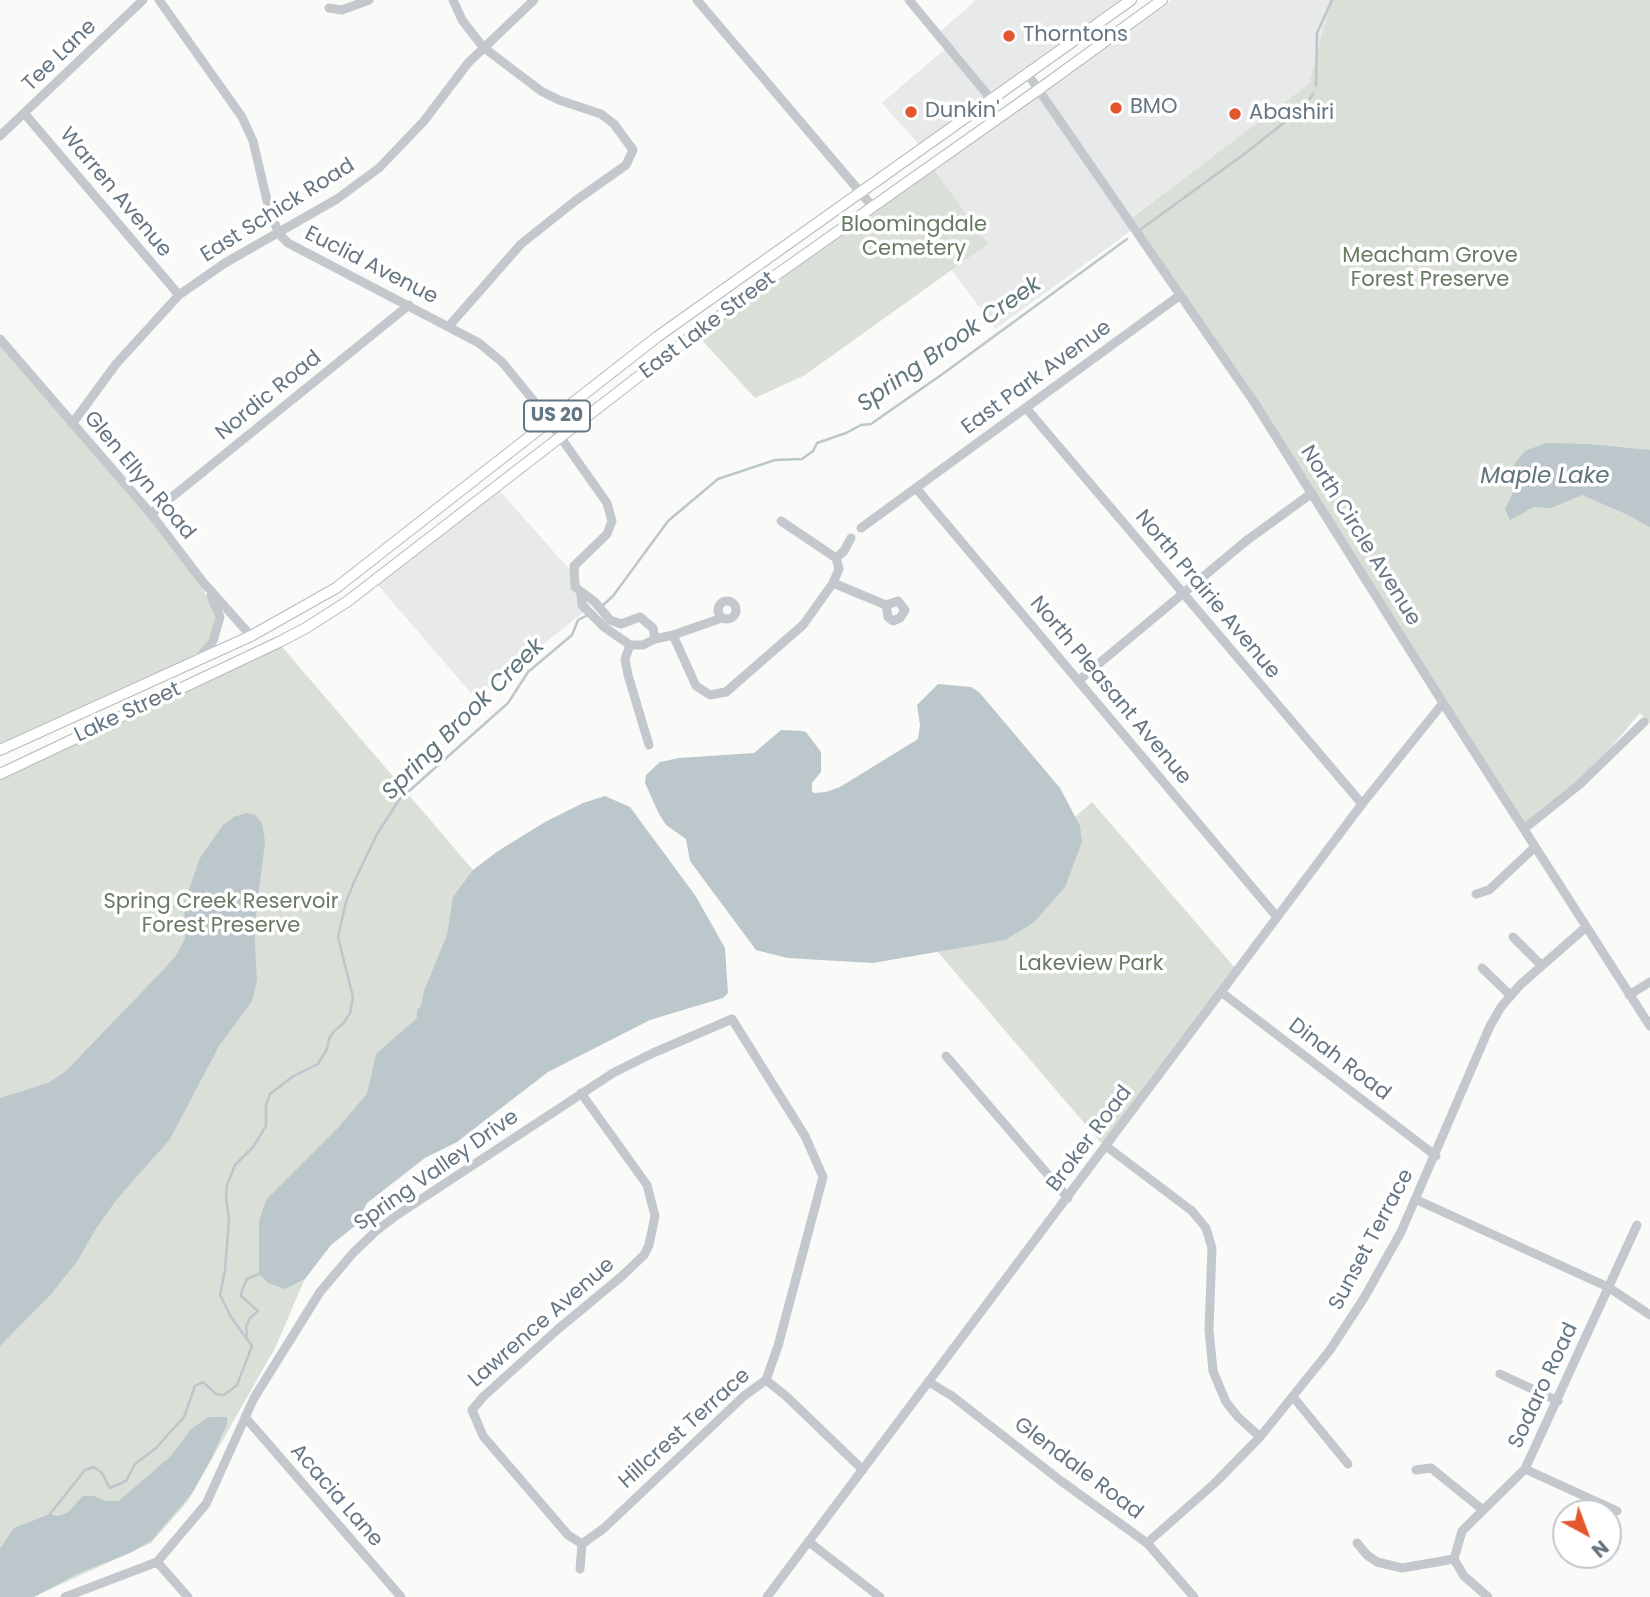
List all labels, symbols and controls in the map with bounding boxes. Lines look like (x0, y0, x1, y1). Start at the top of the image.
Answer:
street label: Tee Lane (18, 15, 102, 97)
place label: Thorntons (1023, 23, 1128, 49)
marker: Thorntons (1001, 28, 1017, 44)
place label: BMO (1130, 95, 1177, 121)
place label: Dunkin' (925, 99, 999, 125)
marker: BMO (1108, 100, 1124, 116)
place label: Abashiri (1249, 101, 1334, 127)
marker: Dunkin' (903, 104, 919, 120)
marker: Abashiri (1227, 106, 1243, 122)
street label: Warren Avenue (54, 123, 176, 263)
street label: East Schick Road (196, 154, 360, 268)
park label: Bloomingdale Cemetery (841, 213, 987, 263)
street label: Euclid Avenue (300, 222, 442, 310)
park label: Meacham Grove Forest Preserve (1342, 244, 1518, 294)
street label: East Lake Street (635, 267, 781, 385)
water label: Spring Brook Creek (853, 271, 1047, 419)
street label: East Park Avenue (957, 315, 1117, 441)
street label: Nordic Road (211, 346, 327, 446)
road number: US 20 (524, 400, 590, 432)
street label: Glen Ellyn Road (78, 407, 200, 545)
street label: North Circle Avenue (1294, 441, 1426, 631)
water label: Maple Lake (1480, 463, 1610, 491)
street label: North Prairie Avenue (1129, 505, 1285, 685)
street label: North Pleasant Avenue (1024, 592, 1196, 790)
water label: Spring Brook Creek (377, 633, 551, 807)
street label: Lake Street (71, 677, 185, 749)
park label: Spring Creek Reservoir Forest Preserve (103, 890, 339, 940)
park label: Lakeview Park (1019, 952, 1163, 978)
street label: Dinah Road (1283, 1013, 1395, 1107)
street label: Broker Road (1042, 1081, 1138, 1197)
street label: Spring Valley Drive (350, 1105, 524, 1237)
street label: Sunset Terrace (1324, 1165, 1420, 1315)
street label: Lawrence Avenue (464, 1253, 620, 1393)
street label: Sodaro Road (1504, 1319, 1584, 1453)
street label: Hillcrest Terrace (614, 1363, 756, 1495)
street label: Glendale Road (1009, 1412, 1147, 1526)
street label: Acacia Lane (284, 1439, 388, 1553)
north arrow (1552, 1499, 1622, 1569)
text: N (1586, 1534, 1614, 1564)

